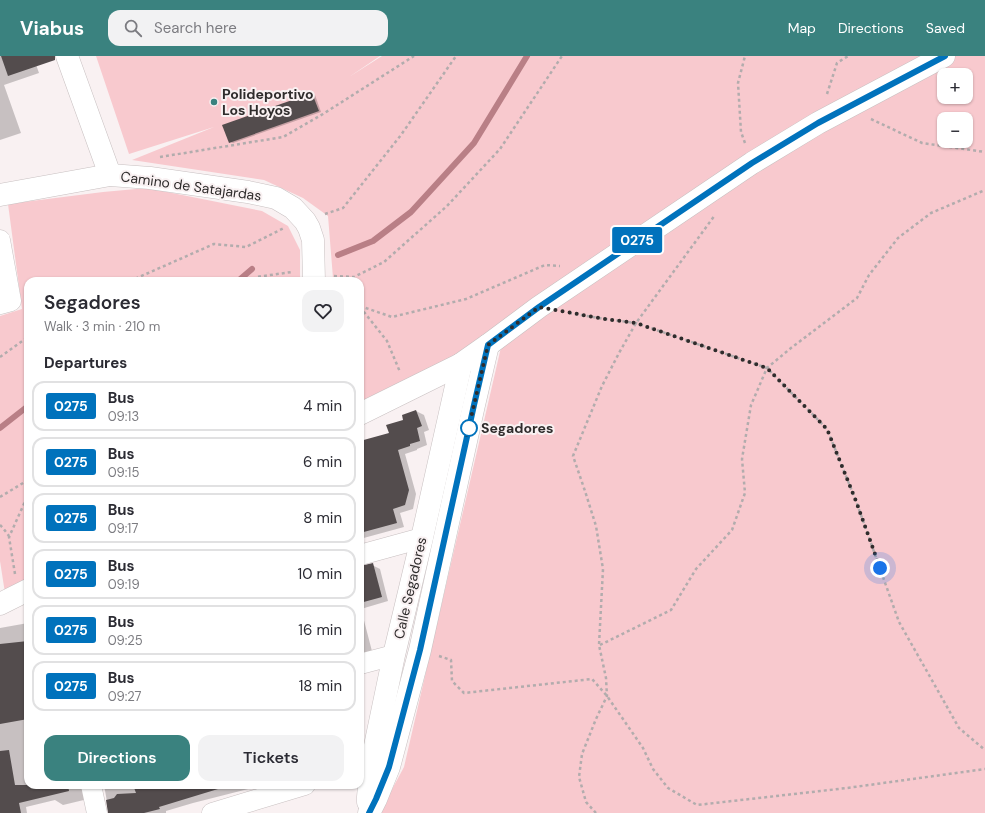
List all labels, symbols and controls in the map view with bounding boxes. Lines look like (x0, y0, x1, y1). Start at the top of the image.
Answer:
search box (108, 10, 388, 46)
text: Viabus (20, 16, 84, 41)
icon: search (122, 17, 144, 39)
text: Search here (154, 18, 237, 38)
text: Map (788, 19, 816, 37)
text: Directions (838, 19, 904, 37)
text: Saved (926, 19, 965, 37)
map controls (937, 68, 973, 148)
button: + (937, 68, 973, 104)
place label: Polideportivo Los Hoyos (222, 85, 313, 119)
marker: Polideportivo Los Hoyos (209, 97, 219, 107)
button: − (937, 112, 973, 148)
street label: Camino de Satajardas (119, 167, 263, 205)
line badge: 0275 (609, 227, 665, 253)
text: 0275 (620, 231, 654, 249)
text: Segadores (44, 290, 141, 315)
button: heart (302, 290, 344, 332)
text: Walk · 3 min · 210 m (44, 318, 160, 335)
text: Departures (44, 353, 127, 373)
text: Bus (108, 388, 134, 408)
text: 4 min (303, 396, 342, 416)
text: 0275 (54, 397, 88, 415)
text: 09:13 (108, 408, 139, 425)
marker: Segadores (460, 419, 478, 437)
place label: Segadores (481, 419, 553, 437)
text: Bus (108, 444, 134, 464)
text: 6 min (303, 452, 342, 472)
text: 0275 (54, 453, 88, 471)
text: 09:15 (108, 464, 139, 481)
text: Bus (108, 500, 134, 520)
text: 8 min (303, 508, 342, 528)
text: 0275 (54, 509, 88, 527)
text: 09:17 (108, 520, 138, 537)
street label: Calle Segadores (390, 535, 430, 641)
text: Bus (108, 556, 134, 576)
your location (870, 558, 890, 578)
text: 10 min (297, 564, 342, 584)
text: 0275 (54, 565, 88, 583)
text: 09:19 (108, 576, 140, 593)
text: Bus (108, 612, 134, 632)
text: 16 min (298, 620, 342, 640)
text: 0275 (54, 621, 88, 639)
text: 09:25 (108, 632, 143, 649)
text: Bus (108, 668, 134, 688)
text: 18 min (299, 676, 342, 696)
text: 0275 (54, 677, 88, 695)
text: 09:27 (108, 688, 142, 705)
button: Directions (44, 735, 190, 781)
button: Tickets (198, 735, 344, 781)

